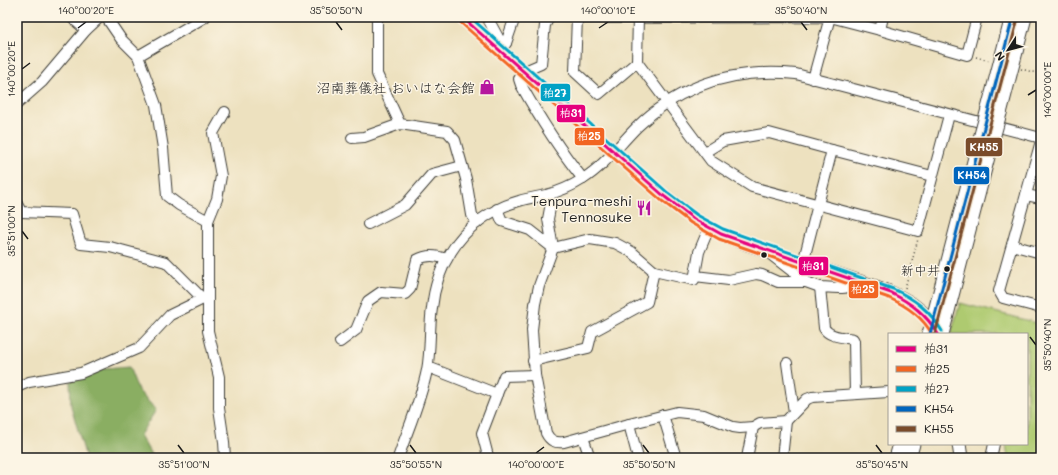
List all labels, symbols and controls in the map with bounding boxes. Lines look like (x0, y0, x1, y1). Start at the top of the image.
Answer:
text: 140°00'20"E (58, 3, 114, 17)
text: 35°50'50"N (310, 3, 362, 17)
text: 140°00'10"E (581, 3, 636, 17)
text: 35°50'40"N (775, 3, 827, 17)
north arrow (988, 30, 1028, 70)
text: 140°00'20"E (4, 41, 18, 97)
text: N (991, 48, 1008, 64)
text: 140°00'00"E (1040, 61, 1054, 118)
place label: 沼南葬儀社 おいはな会館 (317, 78, 475, 97)
shop icon: 沼南葬儀社 おいはな会館 (478, 78, 496, 96)
line badge: 柏27 (540, 83, 571, 102)
text: 柏27 (543, 85, 567, 100)
line badge: 柏31 (556, 104, 586, 123)
text: 柏31 (560, 105, 582, 120)
line badge: 柏25 (574, 127, 605, 146)
text: 柏25 (577, 128, 601, 143)
line badge: KH55 (965, 137, 1003, 157)
text: KH55 (970, 139, 999, 154)
line badge: KH54 (953, 166, 990, 185)
text: KH54 (957, 167, 987, 182)
place label: Tenpura-meshi Tennosuke (531, 191, 632, 226)
restaurant icon: Tenpura-meshi Tennosuke (635, 199, 653, 217)
text: 35°51'00"N (4, 205, 18, 257)
unlabelled marker (759, 250, 769, 260)
line badge: 柏31 (798, 256, 829, 276)
text: 柏31 (802, 258, 824, 273)
place label: 新中井 (901, 261, 940, 278)
marker: 新中井 (942, 264, 952, 274)
line badge: 柏25 (848, 280, 879, 299)
text: 柏25 (851, 281, 875, 296)
text: 35°50'40"N (1040, 319, 1054, 371)
legend (888, 333, 1028, 445)
text: 柏31 (924, 340, 948, 356)
text: 柏25 (924, 360, 950, 376)
text: 柏27 (924, 380, 950, 396)
text: KH54 (924, 400, 954, 416)
text: KH55 (924, 420, 954, 436)
text: 35°51'00"N (158, 457, 210, 471)
text: 35°50'55"N (390, 457, 442, 471)
text: 140°00'00"E (508, 457, 565, 471)
text: 35°50'50"N (623, 457, 675, 471)
text: 35°50'45"N (856, 457, 908, 471)

